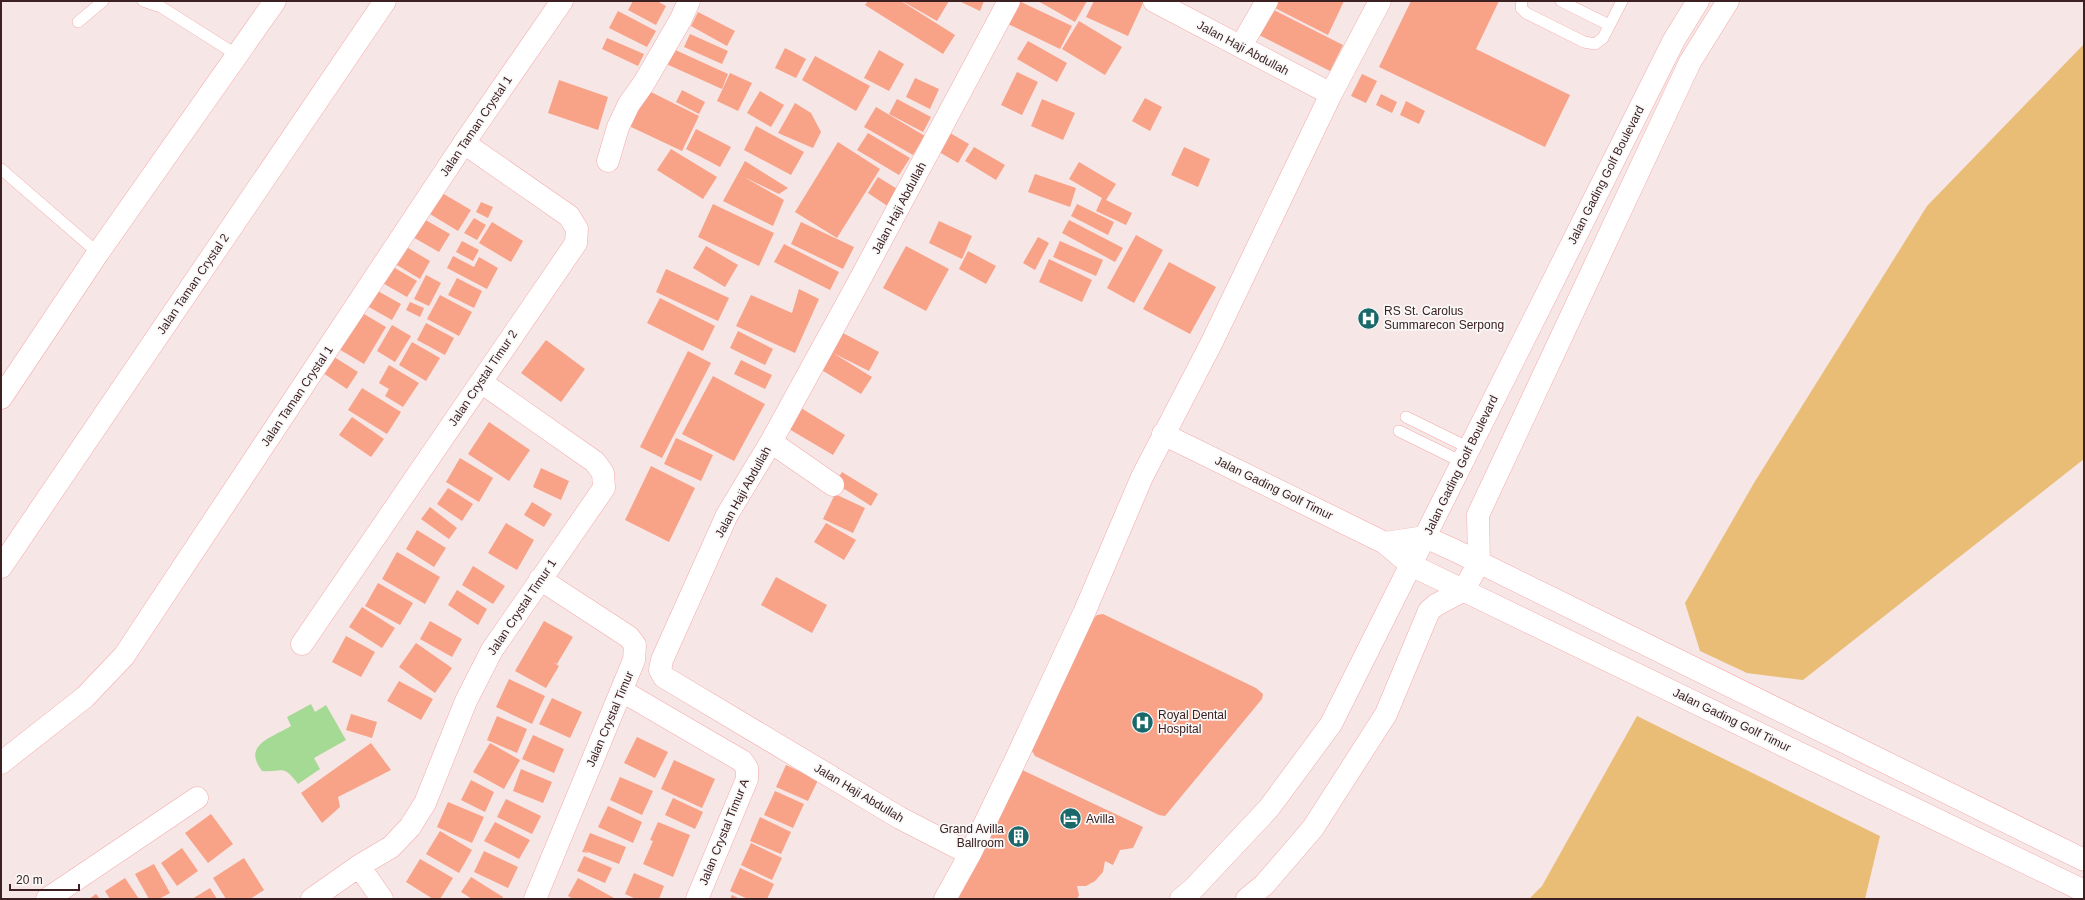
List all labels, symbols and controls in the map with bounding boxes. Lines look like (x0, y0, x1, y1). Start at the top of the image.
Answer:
street label: Jalan Haji Abdullah (1195, 18, 1291, 78)
street label: Jalan Taman Crystal 1 (437, 73, 515, 179)
street label: Jalan Gading Golf Boulevard (1565, 103, 1647, 247)
street label: Jalan Haji Abdullah (869, 160, 929, 256)
street label: Jalan Taman Crystal 2 (154, 231, 232, 337)
place label: RS St. Carolus Summarecon Serpong (1384, 304, 1504, 332)
hospital icon: RS St. Carolus Summarecon Serpong (1356, 305, 1382, 331)
street label: Jalan Crystal Timur 2 (446, 327, 520, 429)
street label: Jalan Taman Crystal 1 (258, 343, 336, 449)
street label: Jalan Gading Golf Boulevard (1421, 393, 1501, 537)
street label: Jalan Haji Abdullah (712, 444, 774, 540)
street label: Jalan Gading Golf Timur (1213, 453, 1335, 523)
street label: Jalan Crystal Timur 1 (485, 556, 559, 658)
street label: Jalan Crystal Timur (583, 669, 637, 769)
street label: Jalan Gading Golf Timur (1671, 685, 1793, 755)
place label: Royal Dental Hospital (1158, 708, 1227, 736)
hospital icon: Royal Dental Hospital (1130, 709, 1156, 735)
street label: Jalan Haji Abdullah (812, 761, 906, 825)
street label: Jalan Crystal Timur A (696, 777, 752, 887)
hotel icon: Avilla (1057, 806, 1083, 832)
place label: Avilla (1086, 812, 1115, 826)
place label: Grand Avilla Ballroom (940, 822, 1004, 850)
building icon: Grand Avilla Ballroom (1006, 823, 1032, 849)
scale bar (10, 866, 79, 892)
text: 20 m (16, 873, 43, 887)

